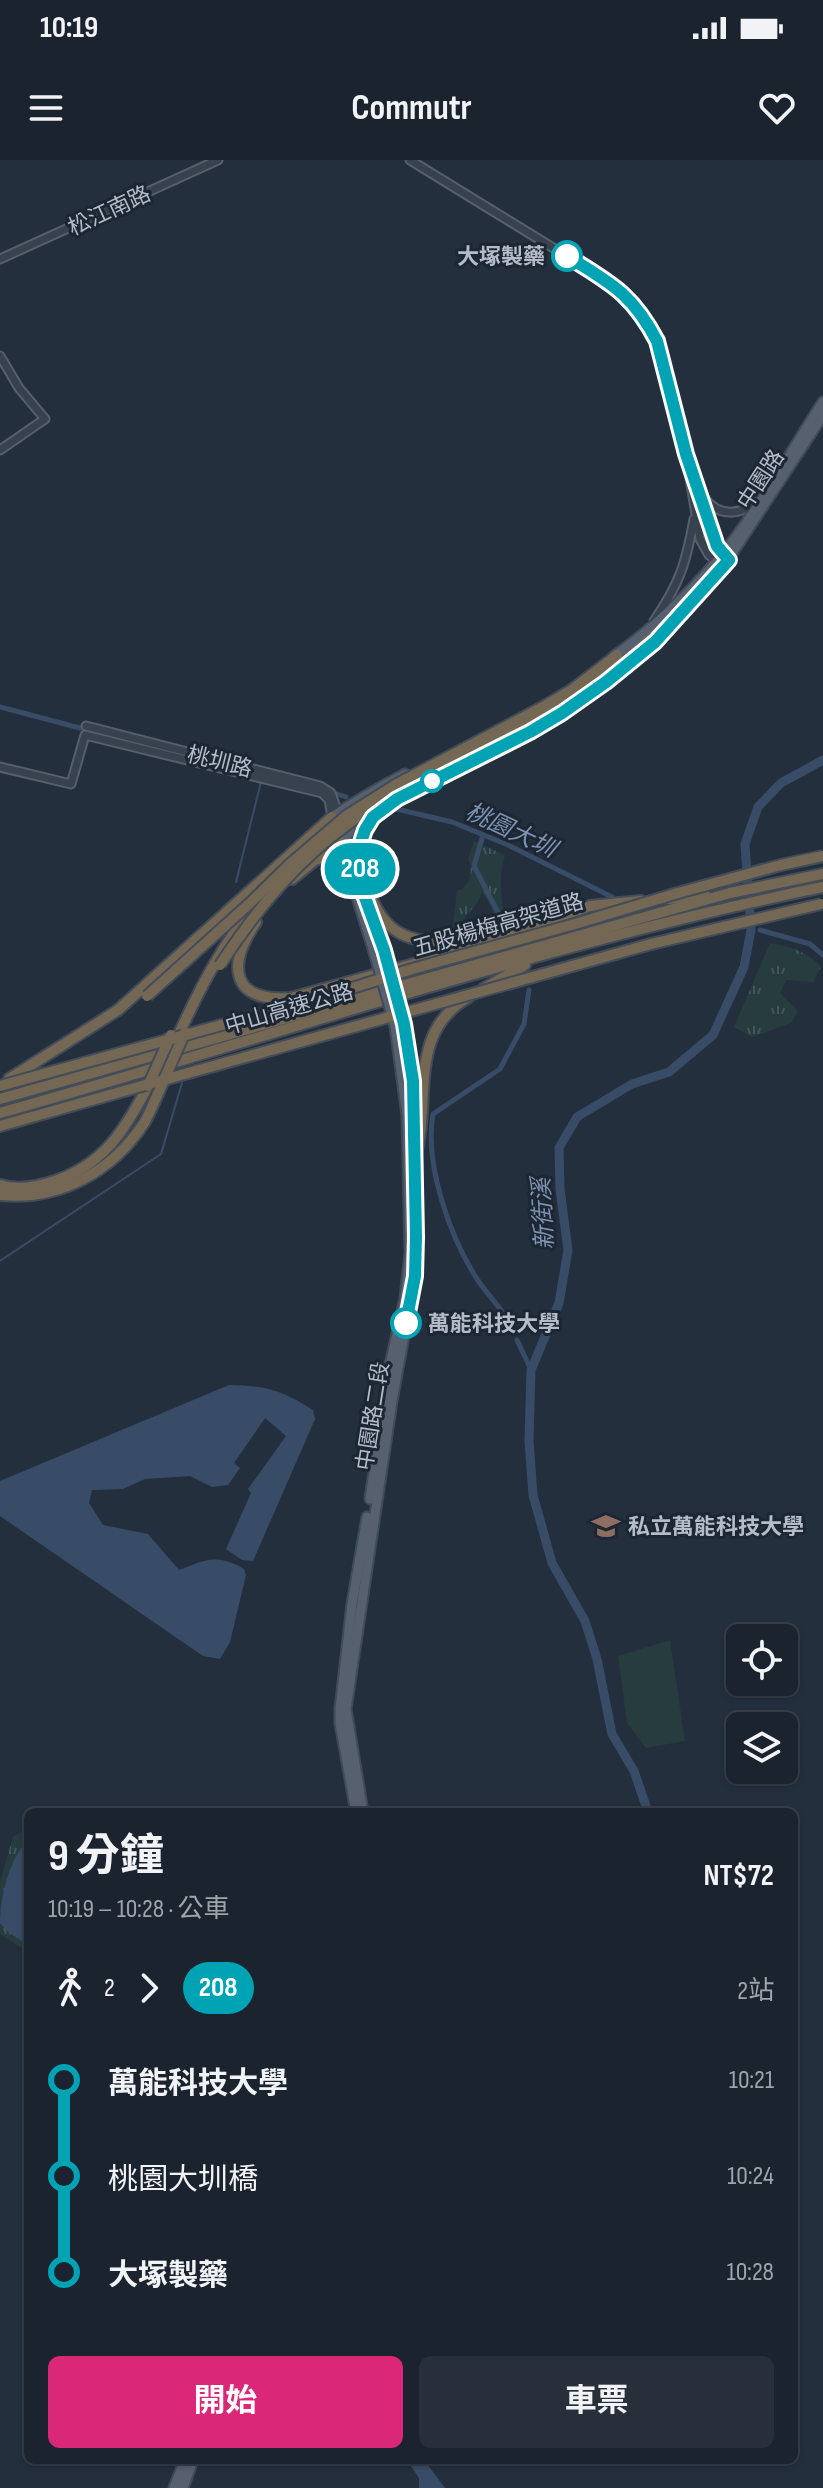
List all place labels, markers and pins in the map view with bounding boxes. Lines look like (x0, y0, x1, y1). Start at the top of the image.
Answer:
marker: 大塚製藥 (552, 241, 582, 271)
place label: 大塚製藥 (457, 244, 545, 271)
unlabelled marker (421, 770, 443, 792)
marker: 萬能科技大學 (391, 1308, 421, 1338)
place label: 萬能科技大學 (428, 1311, 560, 1338)
school or university icon: 私立萬能科技大學 (591, 1511, 621, 1541)
place label: 私立萬能科技大學 (628, 1514, 804, 1541)

